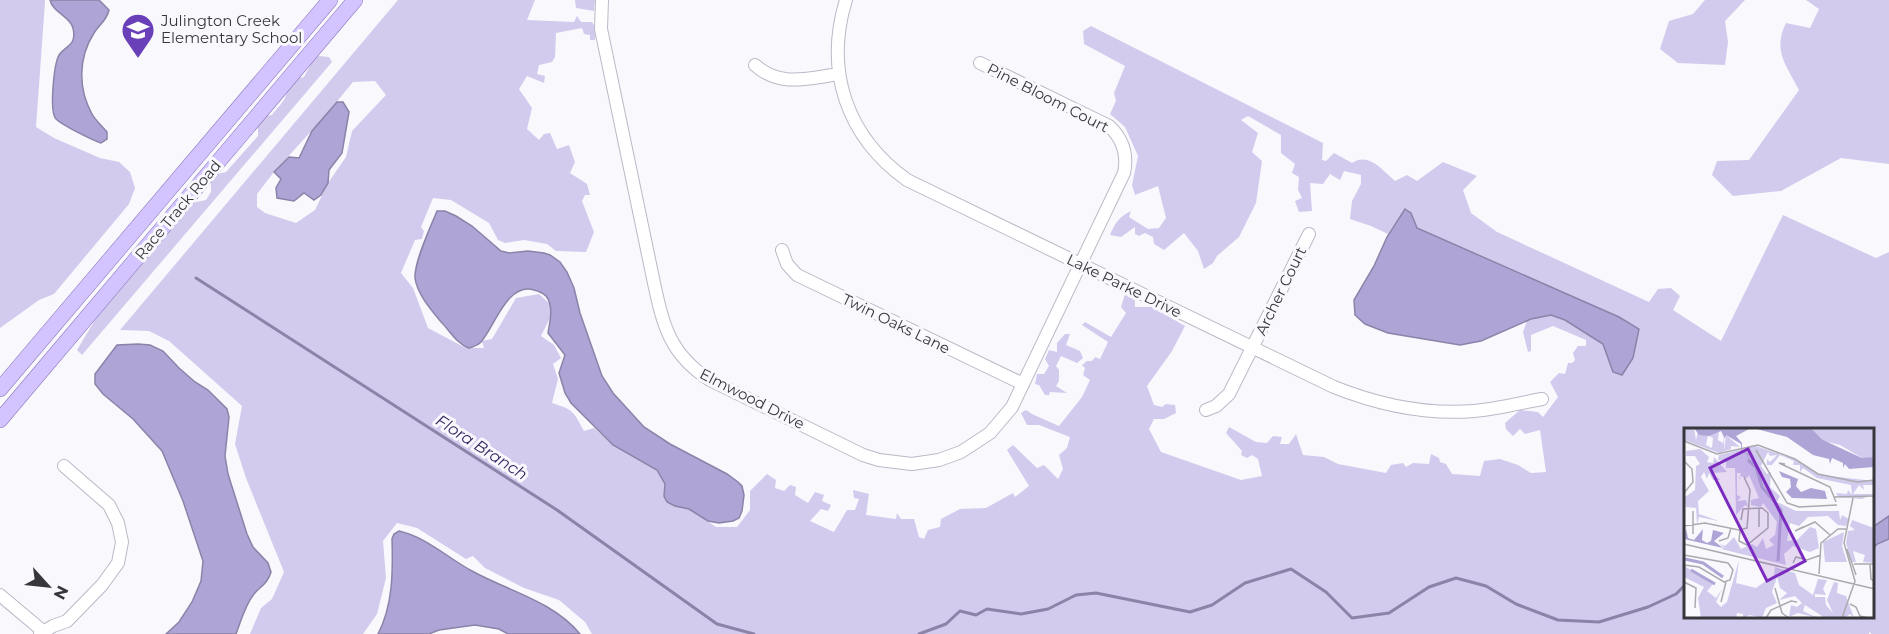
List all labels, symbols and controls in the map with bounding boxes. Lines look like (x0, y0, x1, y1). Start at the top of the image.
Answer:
place label: Julington Creek Elementary School (160, 11, 302, 47)
school or university icon: Julington Creek Elementary School (120, 12, 156, 59)
street label: Pine Bloom Court (984, 59, 1112, 136)
street label: Race Track Road (130, 156, 225, 263)
street label: Archer Court (1251, 243, 1310, 338)
street label: Lake Parke Drive (1064, 249, 1185, 322)
street label: Twin Oaks Lane (839, 289, 953, 358)
street label: Elmwood Drive (697, 364, 808, 433)
water label: Flora Branch (432, 411, 531, 484)
inset map (1684, 428, 1874, 619)
north arrow (18, 556, 78, 616)
text: N (50, 583, 72, 603)

